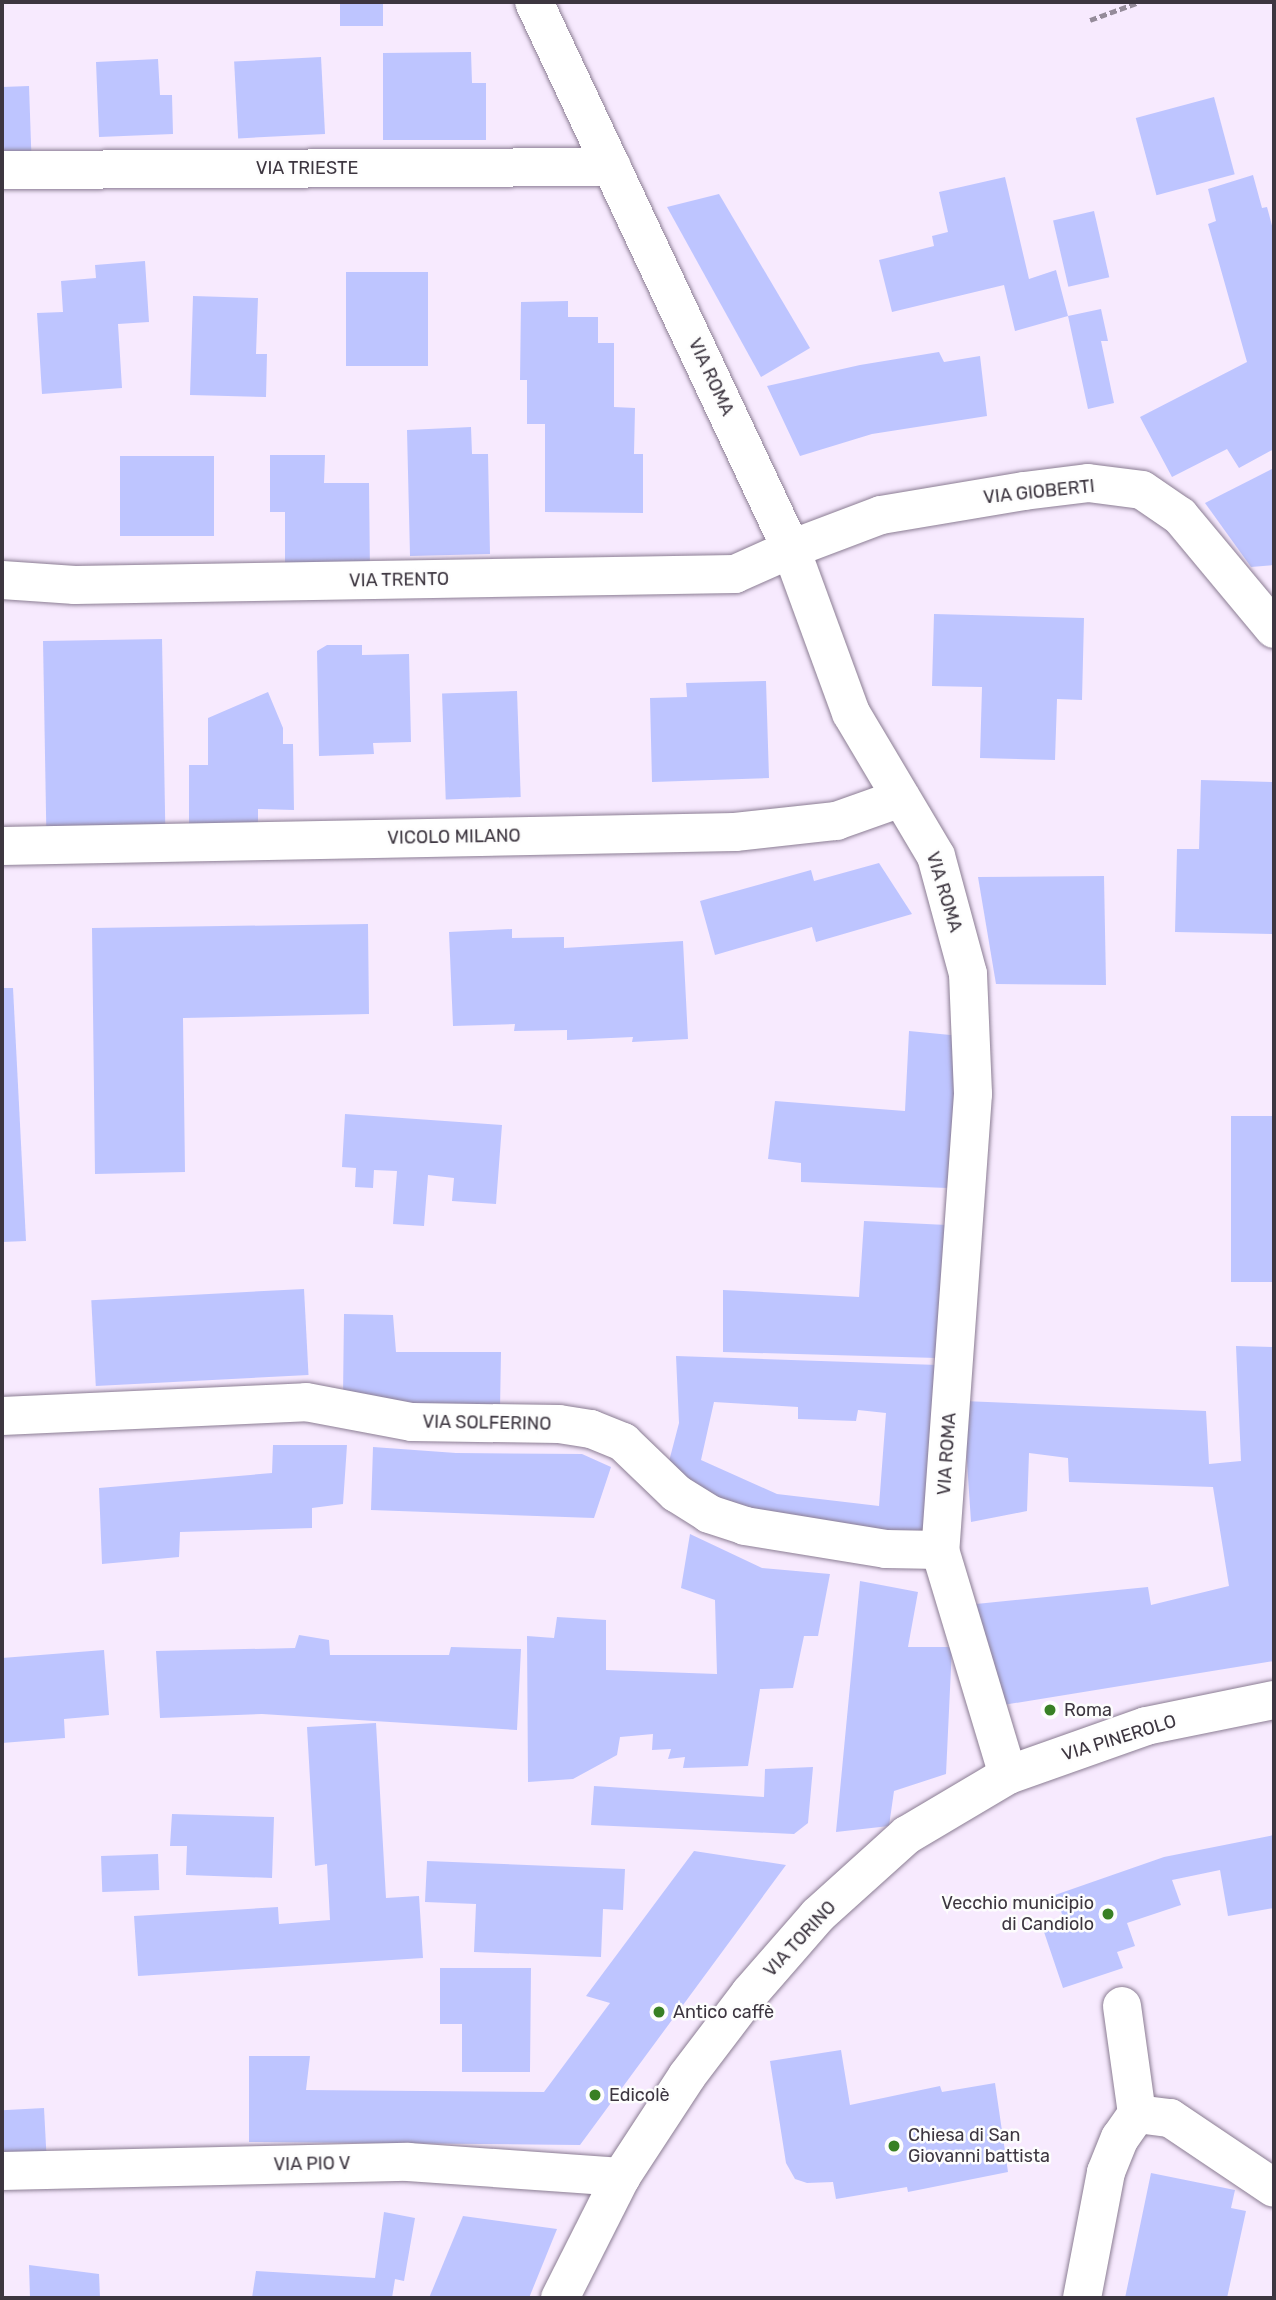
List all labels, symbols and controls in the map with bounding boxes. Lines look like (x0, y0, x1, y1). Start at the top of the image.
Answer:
street label: VIA TRIESTE (255, 157, 359, 179)
street label: VIA ROMA (684, 335, 738, 419)
street label: VIA GIOBERTI (982, 475, 1096, 509)
street label: VIA TRENTO (348, 568, 450, 592)
street label: VICOLO MILANO (387, 825, 521, 849)
street label: VIA ROMA (921, 849, 967, 935)
street label: VIA SOLFERINO (422, 1411, 552, 1435)
street label: VIA ROMA (933, 1412, 961, 1496)
place label: Roma (1064, 1699, 1112, 1721)
marker: Roma (1042, 1702, 1058, 1718)
street label: VIA PINEROLO (1059, 1710, 1179, 1766)
place label: Vecchio municipio di Candiolo (941, 1893, 1094, 1936)
street label: VIA TORINO (759, 1896, 841, 1982)
marker: Vecchio municipio di Candiolo (1100, 1906, 1116, 1922)
place label: Antico caffè (673, 2001, 774, 2023)
marker: Antico caffè (651, 2004, 667, 2020)
place label: Edicolè (609, 2084, 670, 2106)
marker: Edicolè (587, 2087, 603, 2103)
place label: Chiesa di San Giovanni battista (908, 2125, 1050, 2168)
marker: Chiesa di San Giovanni battista (886, 2138, 902, 2154)
street label: VIA PIO V (273, 2153, 351, 2175)

